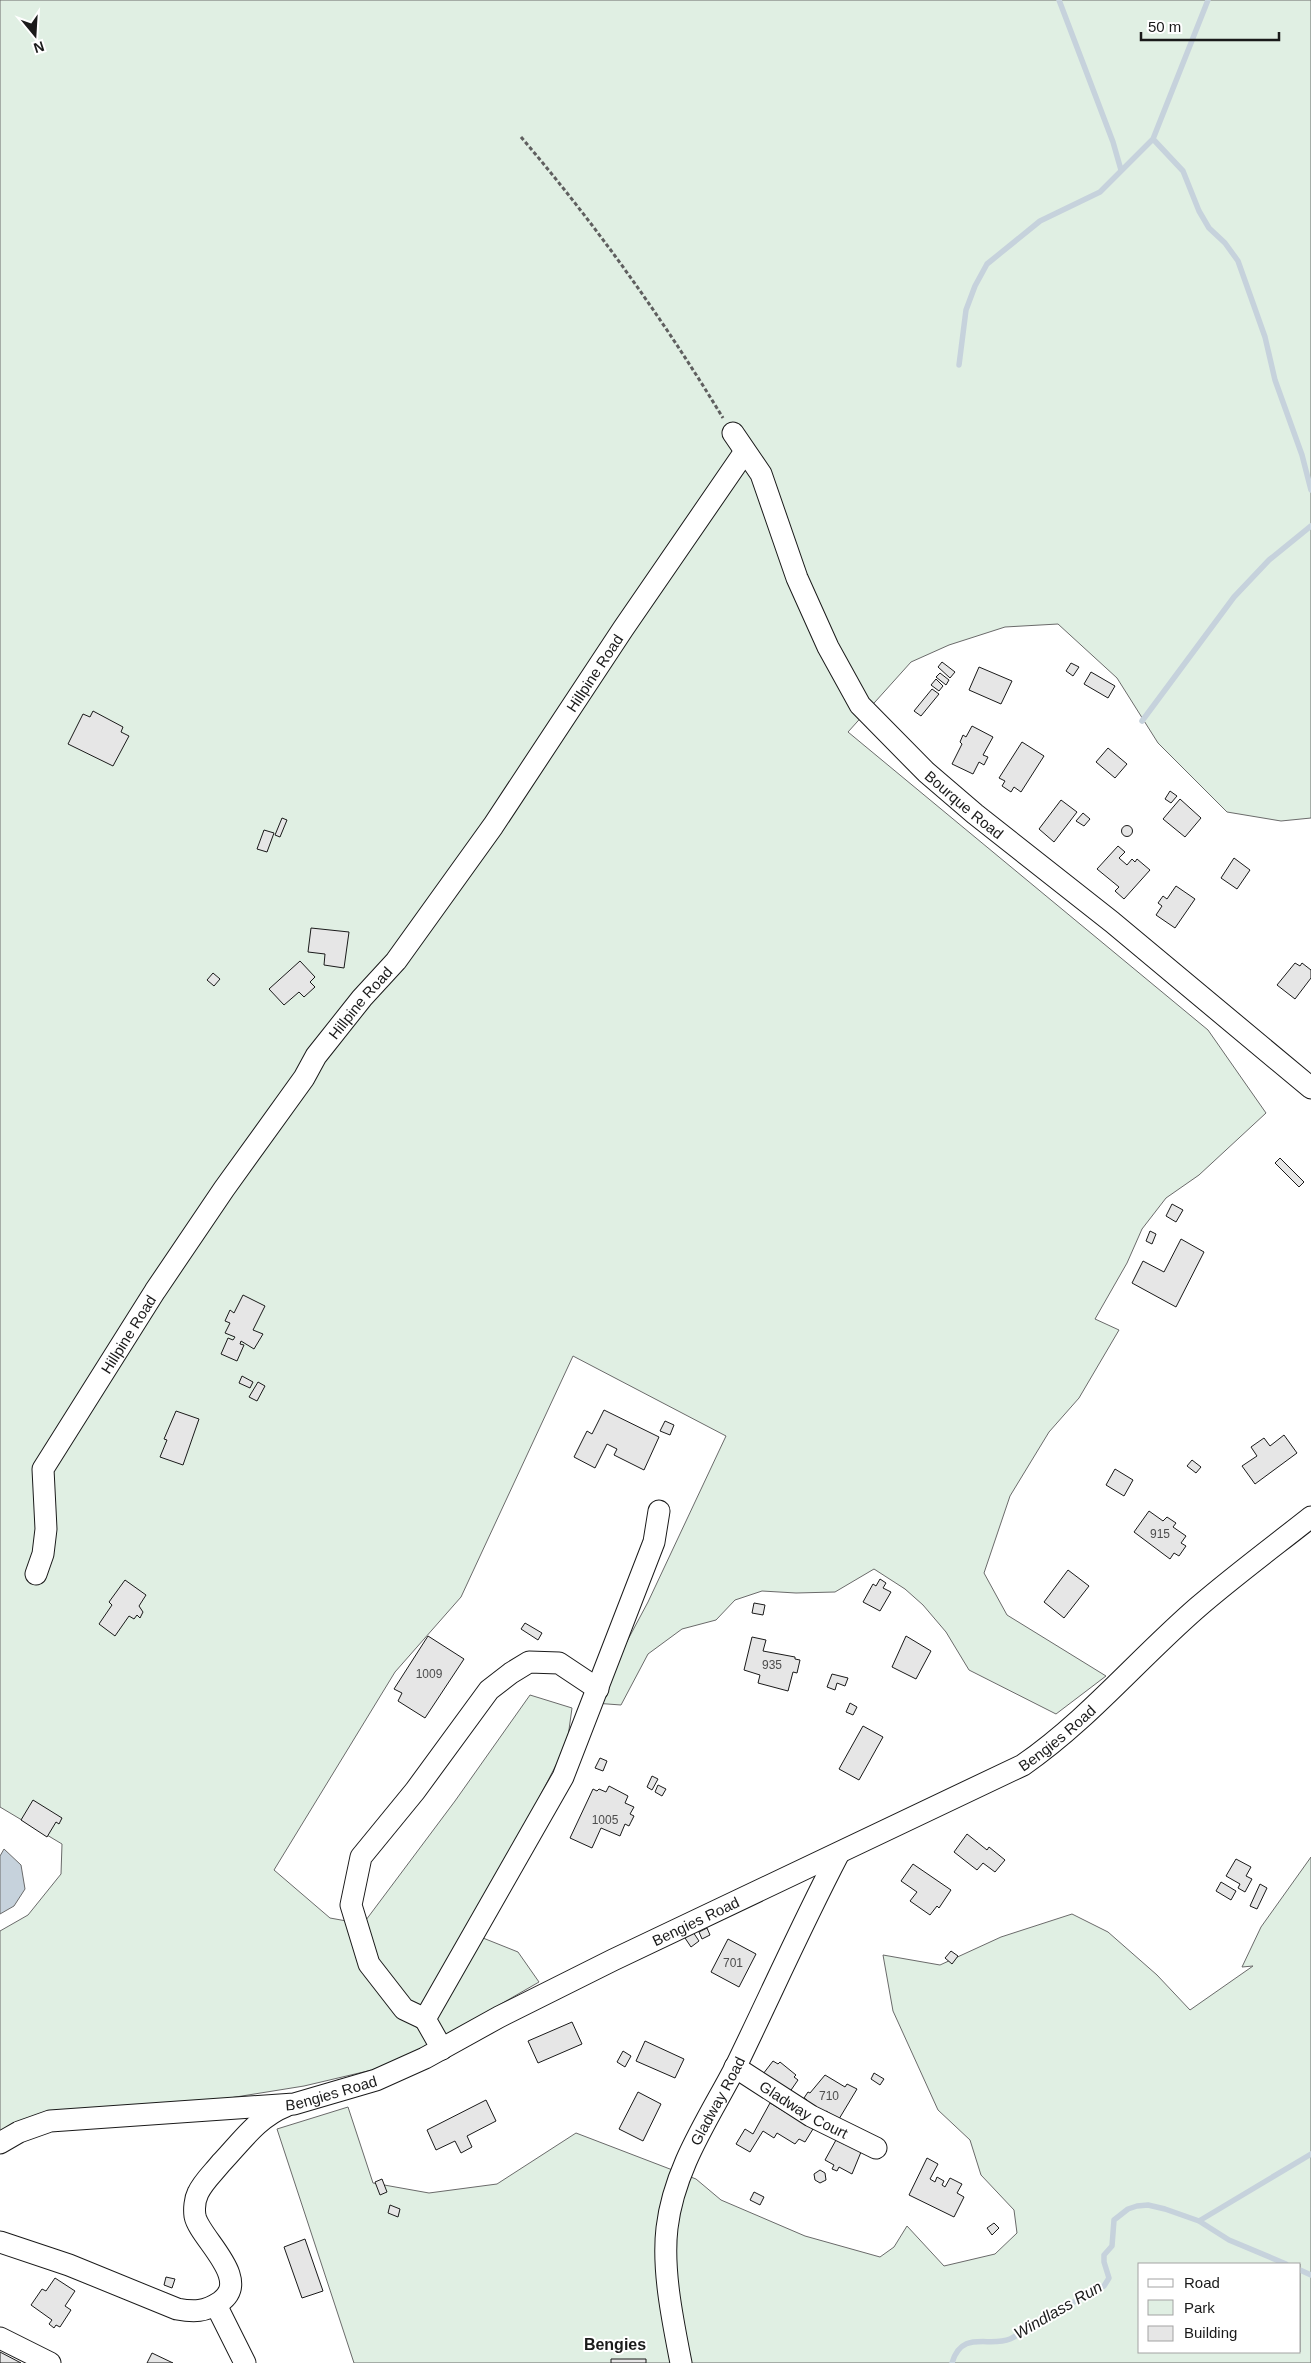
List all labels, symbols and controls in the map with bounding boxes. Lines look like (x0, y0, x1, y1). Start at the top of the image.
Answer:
north arrow (10, 10, 60, 60)
scale bar (1141, 10, 1278, 42)
text: 50 m (1148, 18, 1181, 35)
text: N (32, 38, 46, 57)
street label: Hillpine Road (562, 631, 626, 715)
street label: Bourque Road (922, 767, 1007, 842)
street label: Hillpine Road (325, 963, 395, 1042)
street label: Hillpine Road (97, 1292, 159, 1376)
house number: 915 (1150, 1527, 1170, 1541)
house number: 935 (762, 1658, 782, 1672)
house number: 1009 (416, 1667, 443, 1681)
street label: Bengies Road (1015, 1701, 1099, 1774)
house number: 1005 (592, 1813, 619, 1827)
street label: Bengies Road (649, 1893, 742, 1949)
house number: 701 (723, 1956, 743, 1970)
street label: Gladway Road (686, 2054, 748, 2148)
street label: Bengies Road (285, 2072, 379, 2113)
street label: Gladway Court (757, 2077, 852, 2142)
house number: 710 (819, 2089, 839, 2103)
legend (1138, 2263, 1301, 2353)
text: Road (1184, 2274, 1220, 2291)
water label: Windlass Run (1011, 2278, 1105, 2342)
text: Park (1184, 2299, 1215, 2316)
text: Building (1184, 2324, 1237, 2341)
district label: Bengies (584, 2336, 646, 2353)

